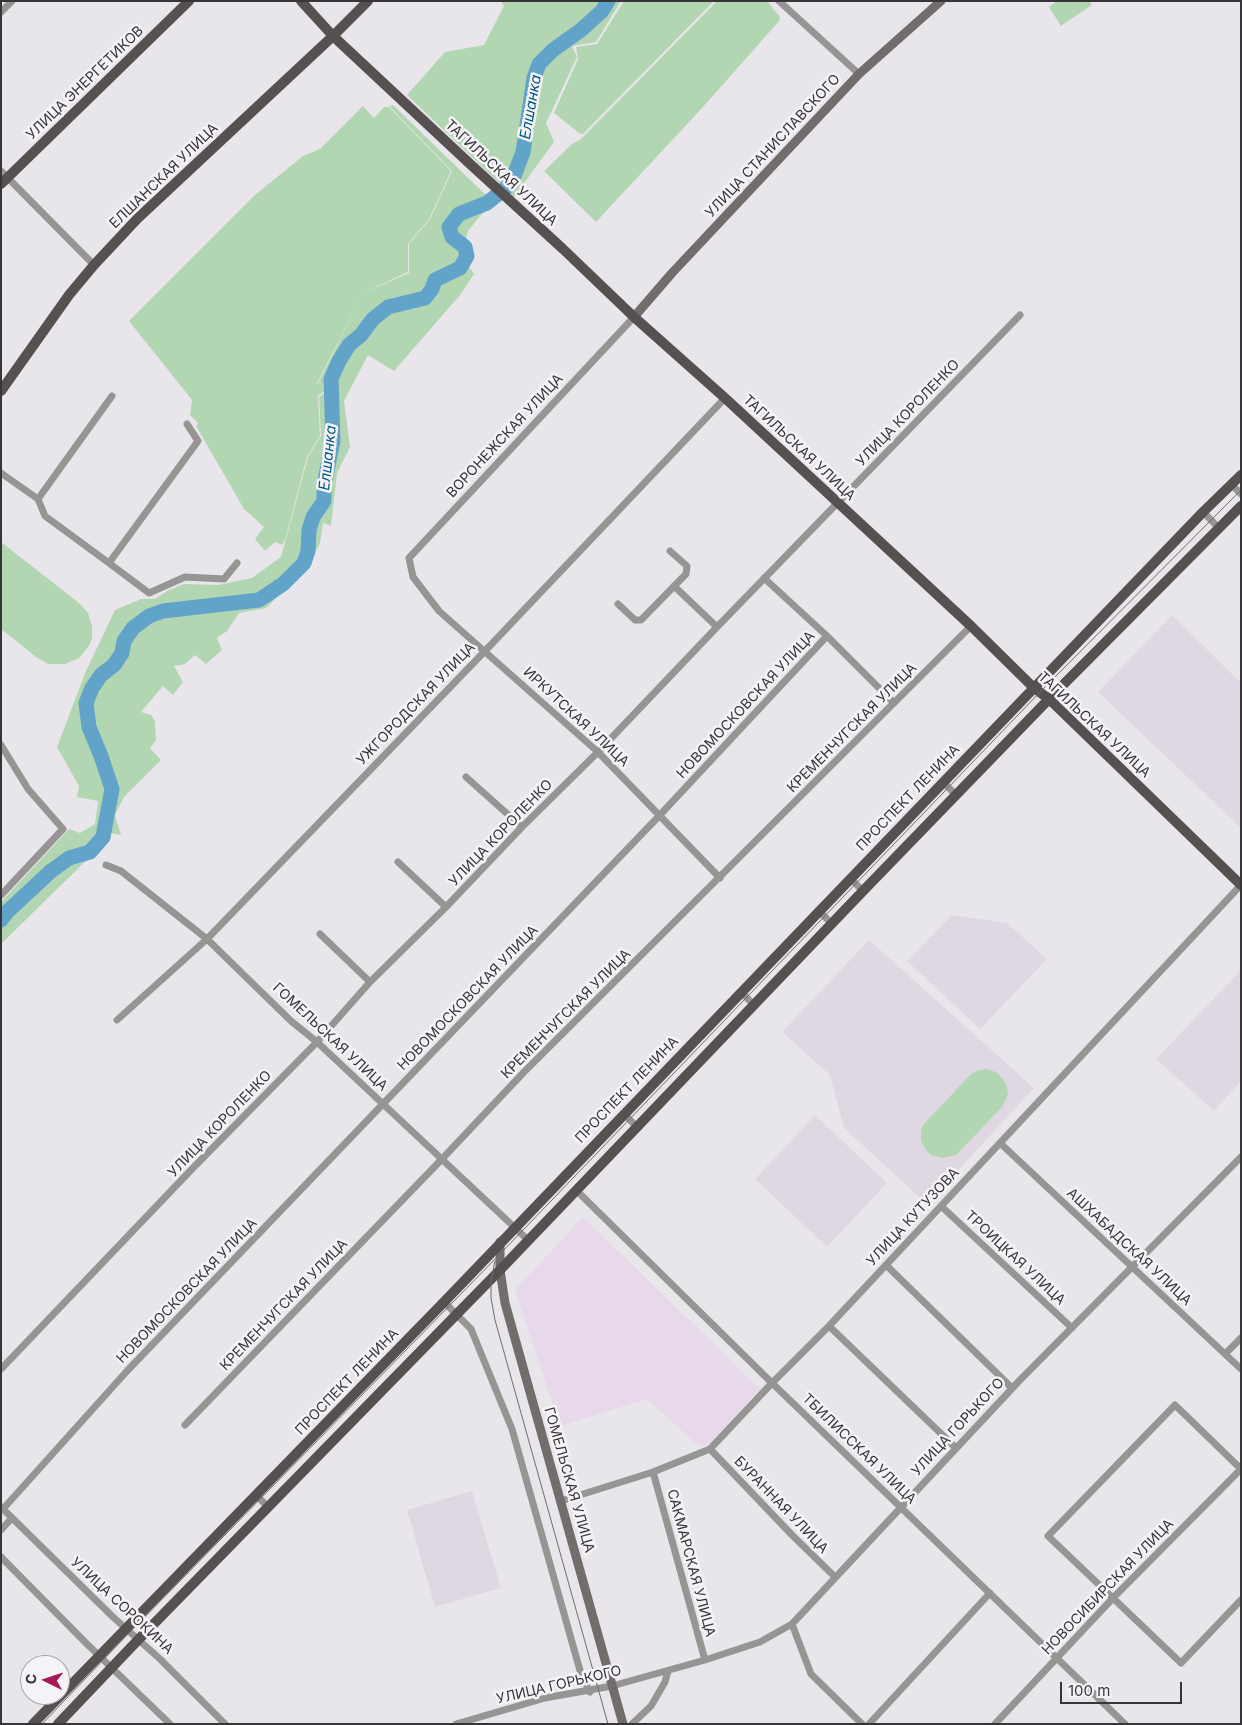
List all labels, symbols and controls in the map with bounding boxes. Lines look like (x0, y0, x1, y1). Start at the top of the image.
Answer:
street label: УЛИЦА ЭНЕРГЕТИКОВ (23, 23, 147, 143)
street label: УЛИЦА СТАНИСЛАВСКОГО (702, 71, 844, 221)
water label: Елшанка (516, 73, 546, 141)
street label: ТАГИЛЬСКАЯ УЛИЦА (441, 117, 561, 229)
street label: ЕЛШАНСКАЯ УЛИЦА (106, 120, 222, 232)
street label: УЛИЦА КОРОЛЕНКО (853, 356, 963, 470)
street label: ВОРОНЕЖСКАЯ УЛИЦА (443, 371, 567, 501)
street label: ТАГИЛЬСКАЯ УЛИЦА (739, 392, 859, 504)
water label: Елшанка (316, 425, 340, 491)
street label: НОВОМОСКОВСКАЯ УЛИЦА (673, 628, 819, 782)
street label: УЖГОРОДСКАЯ УЛИЦА (353, 639, 479, 769)
street label: КРЕМЕНЧУГСКАЯ УЛИЦА (784, 660, 920, 796)
street label: ИРКУТСКАЯ УЛИЦА (520, 664, 632, 770)
street label: ТАГИЛЬСКАЯ УЛИЦА (1034, 669, 1154, 781)
street label: ПРОСПЕКТ ЛЕНИНА (853, 741, 963, 855)
street label: УЛИЦА КОРОЛЕНКО (446, 776, 556, 890)
street label: НОВОМОСКОВСКАЯ УЛИЦА (394, 922, 542, 1074)
street label: КРЕМЕНЧУГСКАЯ УЛИЦА (498, 946, 634, 1082)
street label: ГОМЕЛЬСКАЯ УЛИЦА (269, 979, 391, 1095)
street label: ПРОСПЕКТ ЛЕНИНА (572, 1033, 682, 1147)
street label: УЛИЦА КОРОЛЕНКО (165, 1067, 275, 1181)
street label: УЛИЦА КУТУЗОВА (863, 1164, 963, 1270)
street label: АШХАБАДСКАЯ УЛИЦА (1063, 1185, 1195, 1309)
street label: ТРОИЦКАЯ УЛИЦА (961, 1207, 1069, 1309)
street label: НОВОМОСКОВСКАЯ УЛИЦА (113, 1215, 261, 1367)
street label: КРЕМЕНЧУГСКАЯ УЛИЦА (217, 1236, 351, 1374)
street label: ПРОСПЕКТ ЛЕНИНА (292, 1325, 402, 1439)
street label: УЛИЦА ГОРЬКОГО (908, 1374, 1008, 1480)
street label: ТБИЛИССКАЯ УЛИЦА (799, 1390, 919, 1508)
street label: ГОМЕЛЬСКАЯ УЛИЦА (540, 1405, 598, 1555)
street label: БУРАННАЯ УЛИЦА (730, 1453, 832, 1557)
street label: САКМАРСКАЯ УЛИЦА (663, 1487, 719, 1639)
street label: НОВОСИБИРСКАЯ УЛИЦА (1039, 1516, 1177, 1658)
street label: УЛИЦА СОРОКИНА (67, 1554, 177, 1658)
north arrow (20, 1655, 70, 1705)
street label: УЛИЦА ГОРЬКОГО (495, 1662, 623, 1708)
scale bar (1062, 1672, 1184, 1704)
text: С (22, 1673, 39, 1685)
text: 100 m (1068, 1681, 1110, 1700)

